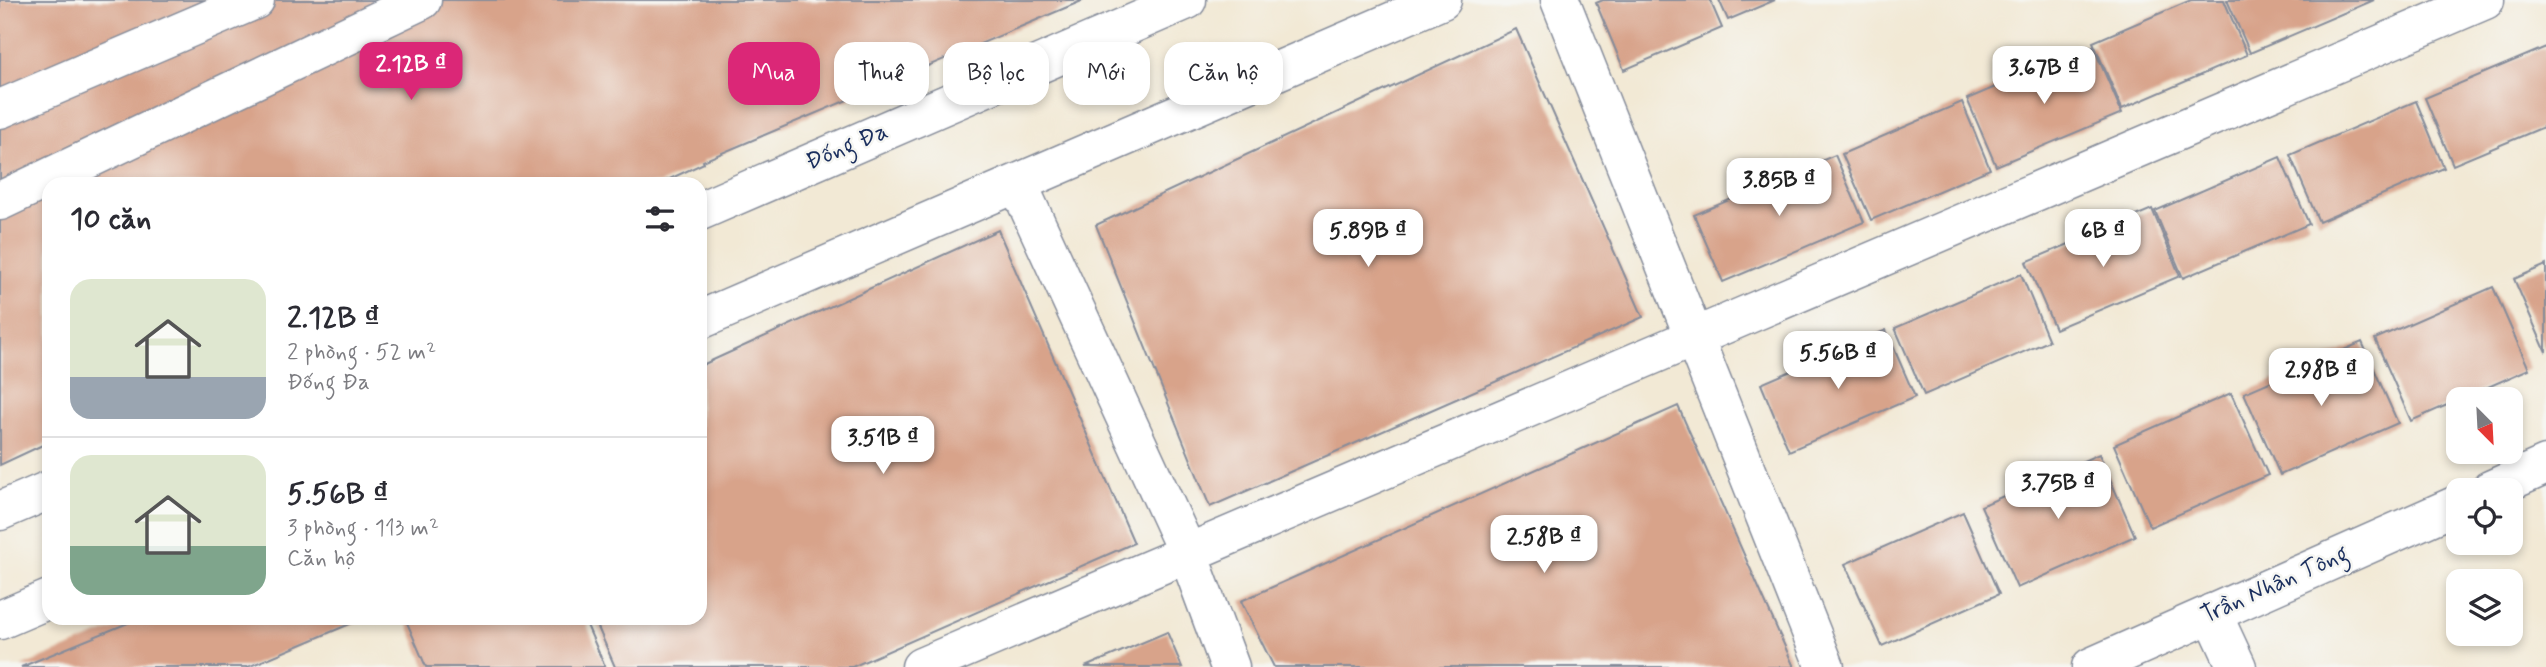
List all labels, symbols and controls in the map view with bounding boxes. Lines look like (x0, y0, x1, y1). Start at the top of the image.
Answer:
pin: 2.12B ₫ (346, 42, 476, 102)
chip: Mua (728, 42, 820, 105)
chip: Thuê (834, 42, 929, 105)
chip: Bộ lọc (943, 42, 1049, 105)
chip: Mới (1063, 42, 1150, 105)
chip: Căn hộ (1164, 42, 1283, 105)
pin: 3.67B ₫ (1979, 46, 2109, 106)
text: 2.12B ₫ (375, 50, 447, 80)
text: 3.67B ₫ (2008, 54, 2080, 84)
street label: Đống Đa (801, 116, 894, 181)
pin: 3.85B ₫ (1714, 158, 1844, 218)
text: 3.85B ₫ (1743, 166, 1815, 196)
text: 10 căn (70, 200, 151, 239)
icon: filters (641, 200, 679, 238)
pin: 5.89B ₫ (1303, 210, 1433, 269)
pin: 6B ₫ (2062, 210, 2144, 269)
text: 5.89B ₫ (1329, 217, 1407, 247)
text: 6B ₫ (2081, 217, 2125, 247)
text: 2.12B ₫ (287, 299, 380, 338)
icon: home (126, 307, 210, 391)
pin: 5.56B ₫ (1773, 332, 1903, 391)
text: 2 phòng · 52 m² (287, 338, 436, 368)
text: 5.56B ₫ (1799, 339, 1877, 369)
pin: 2.98B ₫ (2256, 348, 2386, 408)
text: 2.98B ₫ (2285, 356, 2357, 386)
text: Đống Đa (287, 368, 370, 398)
north arrow (2446, 387, 2524, 464)
map controls (2446, 387, 2523, 646)
pin: 3.51B ₫ (818, 416, 948, 476)
text: 3.51B ₫ (847, 424, 919, 454)
pin: 3.75B ₫ (1993, 462, 2123, 521)
text: 3.75B ₫ (2021, 469, 2095, 499)
text: 5.56B ₫ (287, 475, 388, 514)
button: locate (2446, 478, 2523, 555)
icon: home (126, 483, 210, 567)
text: 3 phòng · 113 m² (287, 514, 439, 544)
pin: 2.58B ₫ (1479, 516, 1609, 575)
text: 2.58B ₫ (1506, 523, 1582, 553)
street label: Trần Nhân Tông (2196, 539, 2355, 634)
text: Căn hộ (287, 544, 356, 574)
button: layers (2446, 569, 2523, 646)

